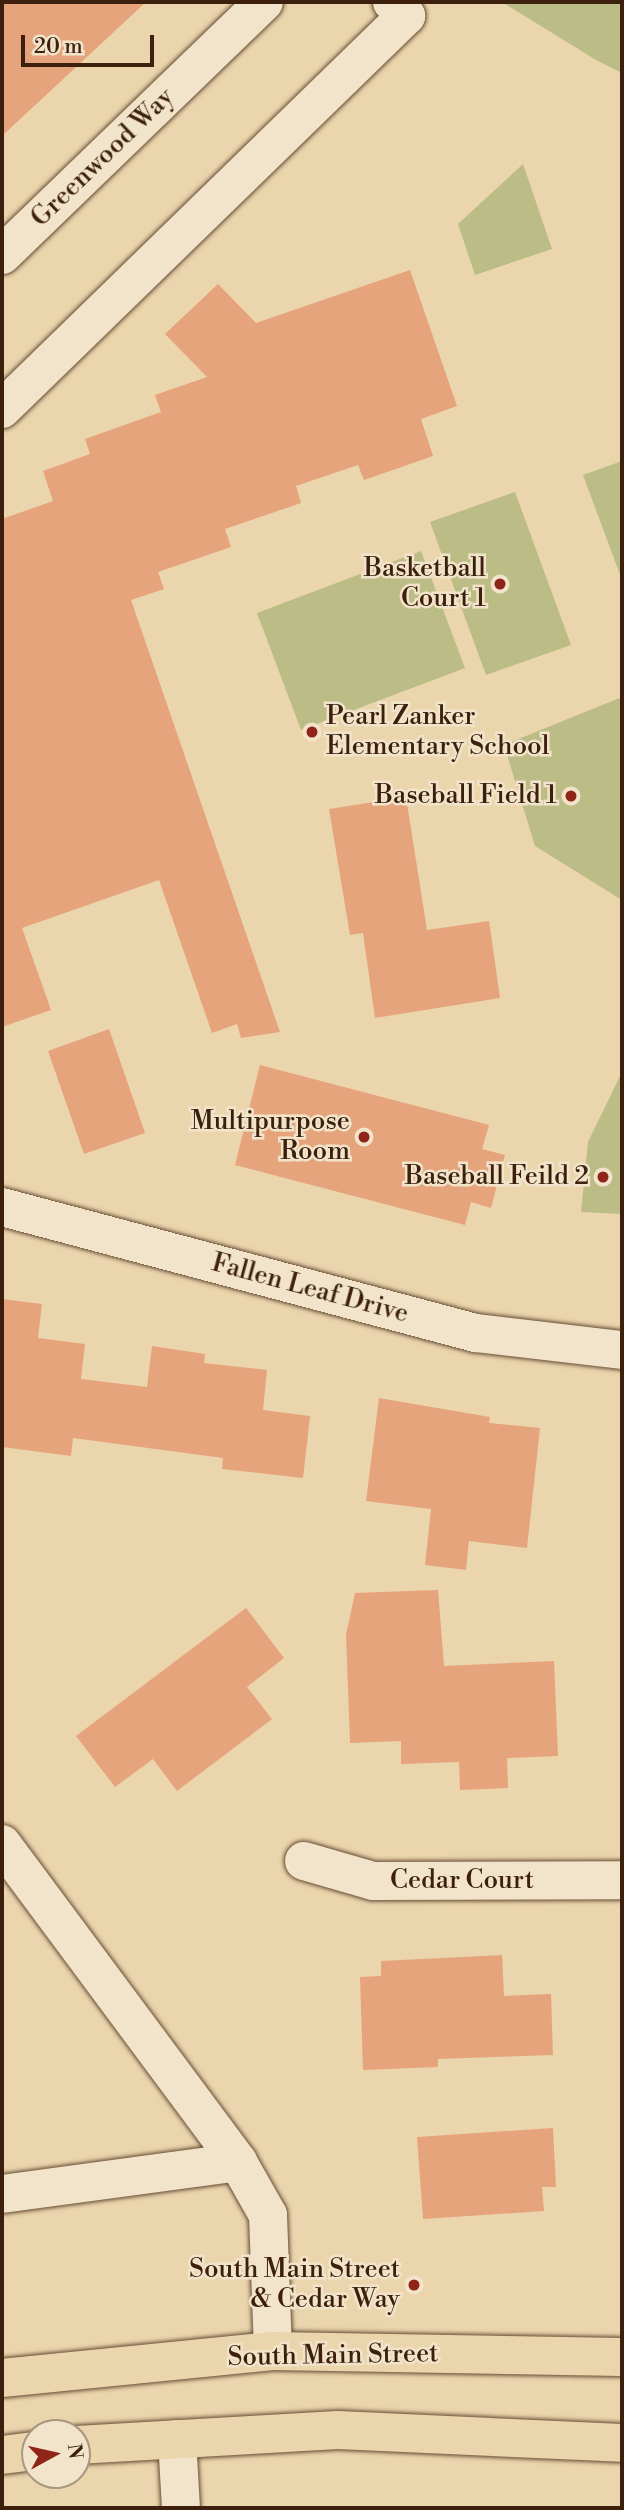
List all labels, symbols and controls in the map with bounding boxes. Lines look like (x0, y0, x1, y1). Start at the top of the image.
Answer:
scale bar (24, 21, 158, 65)
text: 20 m (34, 34, 83, 60)
street label: Greenwood Way (25, 82, 181, 234)
place label: Basketball Court 1 (364, 553, 486, 614)
marker: Basketball Court 1 (492, 576, 508, 592)
place label: Pearl Zanker Elementary School (326, 701, 549, 762)
marker: Pearl Zanker Elementary School (304, 724, 320, 740)
place label: Baseball Field 1 (375, 780, 557, 812)
marker: Baseball Field 1 (563, 788, 579, 804)
place label: Multipurpose Room (191, 1106, 350, 1168)
marker: Multipurpose Room (356, 1129, 372, 1145)
place label: Baseball Feild 2 (405, 1161, 589, 1193)
marker: Baseball Feild 2 (595, 1169, 611, 1185)
street label: Fallen Leaf Drive (208, 1248, 412, 1330)
street label: Cedar Court (390, 1865, 534, 1897)
place label: South Main Street & Cedar Way (189, 2254, 400, 2316)
marker: South Main Street & Cedar Way (406, 2277, 422, 2293)
street label: South Main Street (227, 2339, 439, 2373)
north arrow (21, 2419, 91, 2489)
text: N (62, 2442, 88, 2460)

